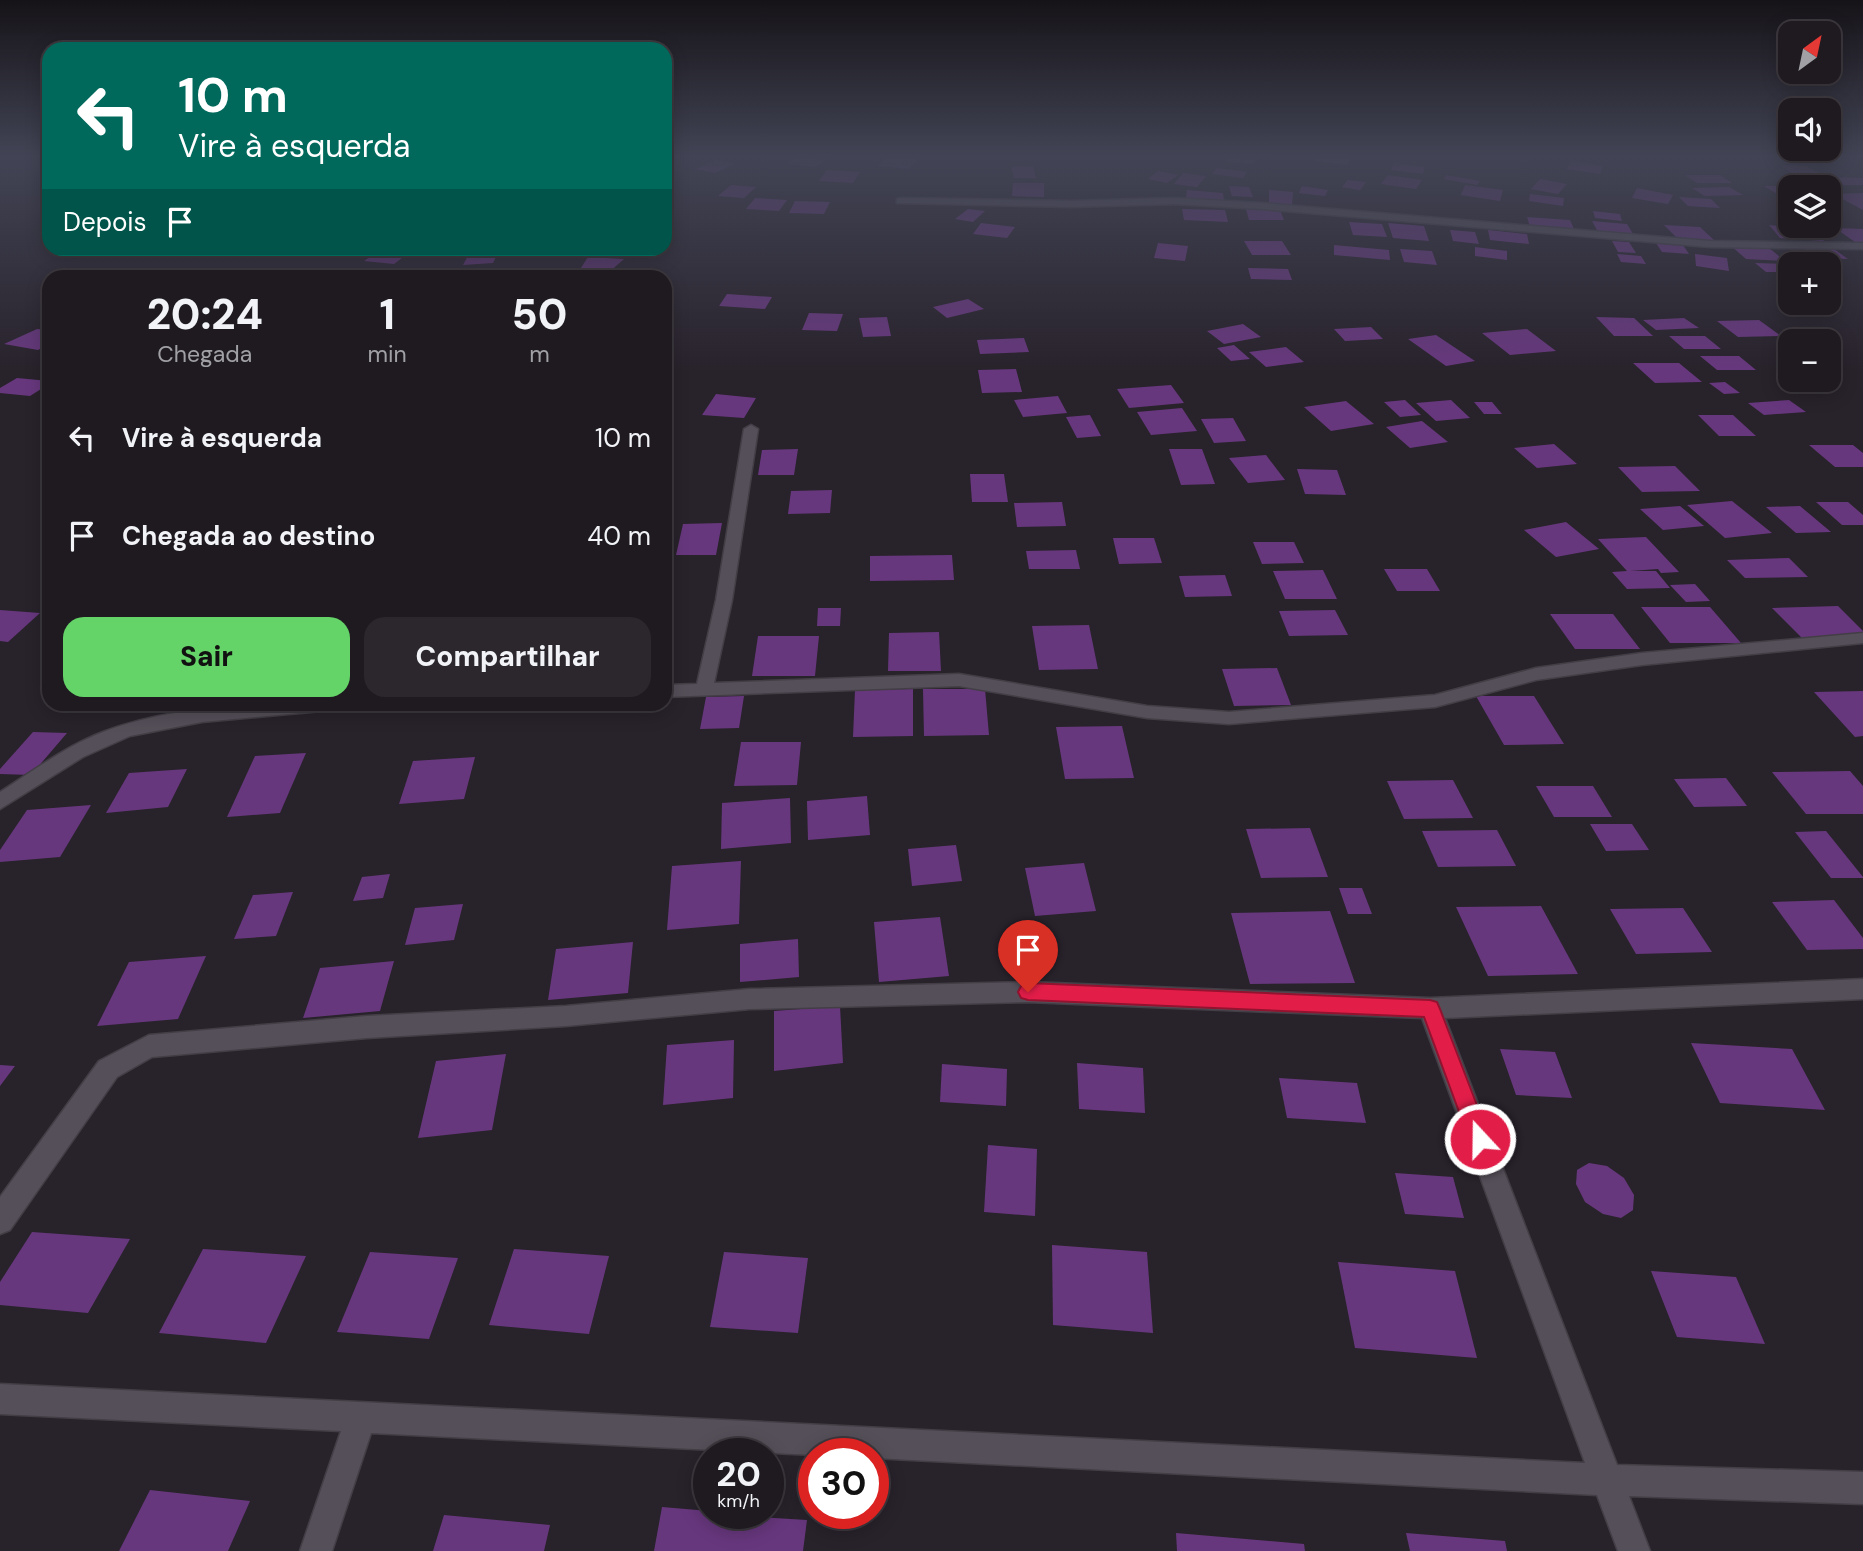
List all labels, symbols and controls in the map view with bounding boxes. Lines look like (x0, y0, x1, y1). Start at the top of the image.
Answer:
north arrow (1778, 21, 1841, 84)
map controls (1778, 21, 1841, 392)
text: 10 m (178, 63, 288, 127)
icon: left (63, 70, 154, 161)
button: sound (1778, 98, 1841, 161)
text: Vire à esquerda (178, 125, 410, 167)
button: layers (1778, 175, 1841, 238)
icon: arrive (161, 203, 199, 241)
text: Depois (63, 205, 147, 239)
button: + (1778, 252, 1841, 315)
text: 20:24 (147, 287, 263, 342)
text: 1 (379, 287, 395, 342)
text: 50 (511, 287, 567, 342)
button: − (1778, 329, 1841, 392)
text: Chegada (157, 339, 252, 369)
text: min (368, 339, 407, 369)
text: m (529, 339, 550, 369)
icon: left (63, 419, 101, 457)
text: Vire à esquerda (122, 421, 322, 455)
text: 10 m (595, 421, 651, 455)
icon: arrive (63, 517, 101, 555)
text: Chegada ao destino (122, 519, 375, 553)
text: 40 m (587, 519, 651, 553)
button: Sair (63, 617, 350, 697)
button: Compartilhar (364, 617, 651, 697)
pin (998, 920, 1058, 992)
icon: arrive (1009, 931, 1047, 969)
position arrow (1443, 1102, 1517, 1176)
speed limit sign: 30 (798, 1438, 889, 1529)
text: 20 (716, 1451, 761, 1497)
text: km/h (717, 1489, 760, 1513)

